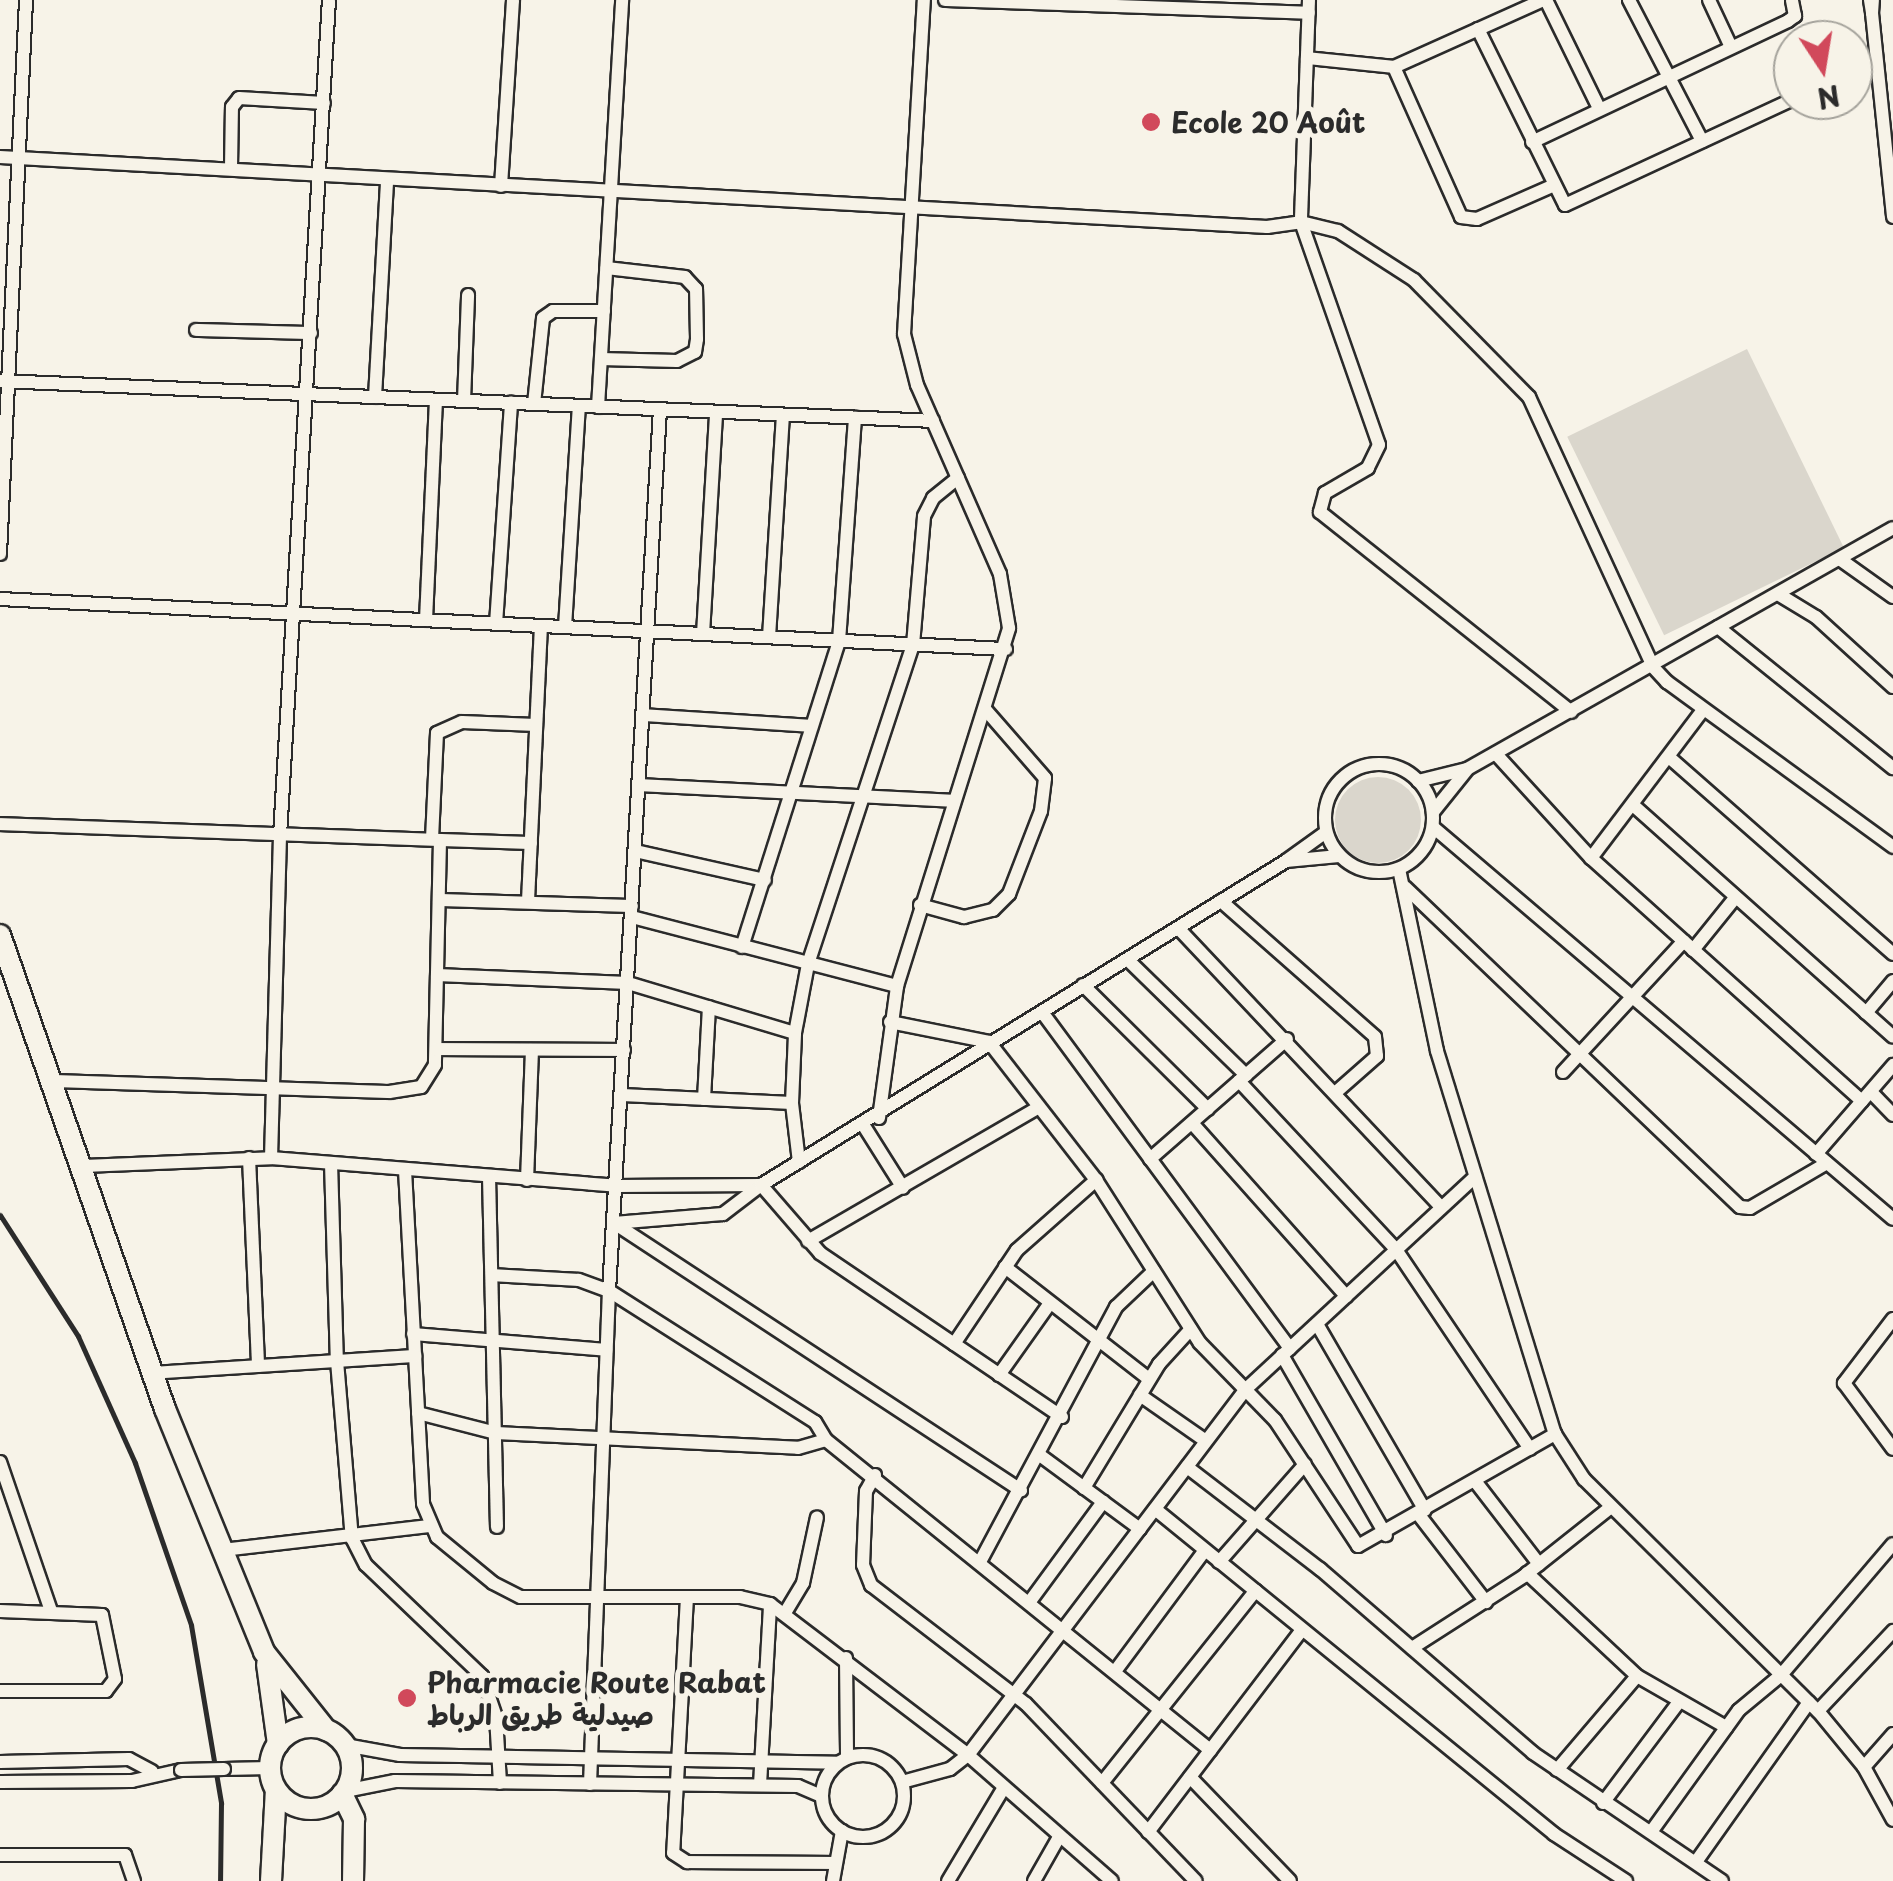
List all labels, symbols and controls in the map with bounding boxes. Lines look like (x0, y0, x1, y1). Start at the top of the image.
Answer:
north arrow (1773, 20, 1873, 120)
text: N (1814, 75, 1844, 121)
place label: Ecole 20 Août (1171, 105, 1370, 139)
marker: Ecole 20 Août (1140, 111, 1162, 133)
place label: Pharmacie Route Rabat صيدلية طريق الرباط (427, 1665, 767, 1731)
marker: Pharmacie Route Rabat صيدلية طريق الرباط (396, 1687, 418, 1709)

